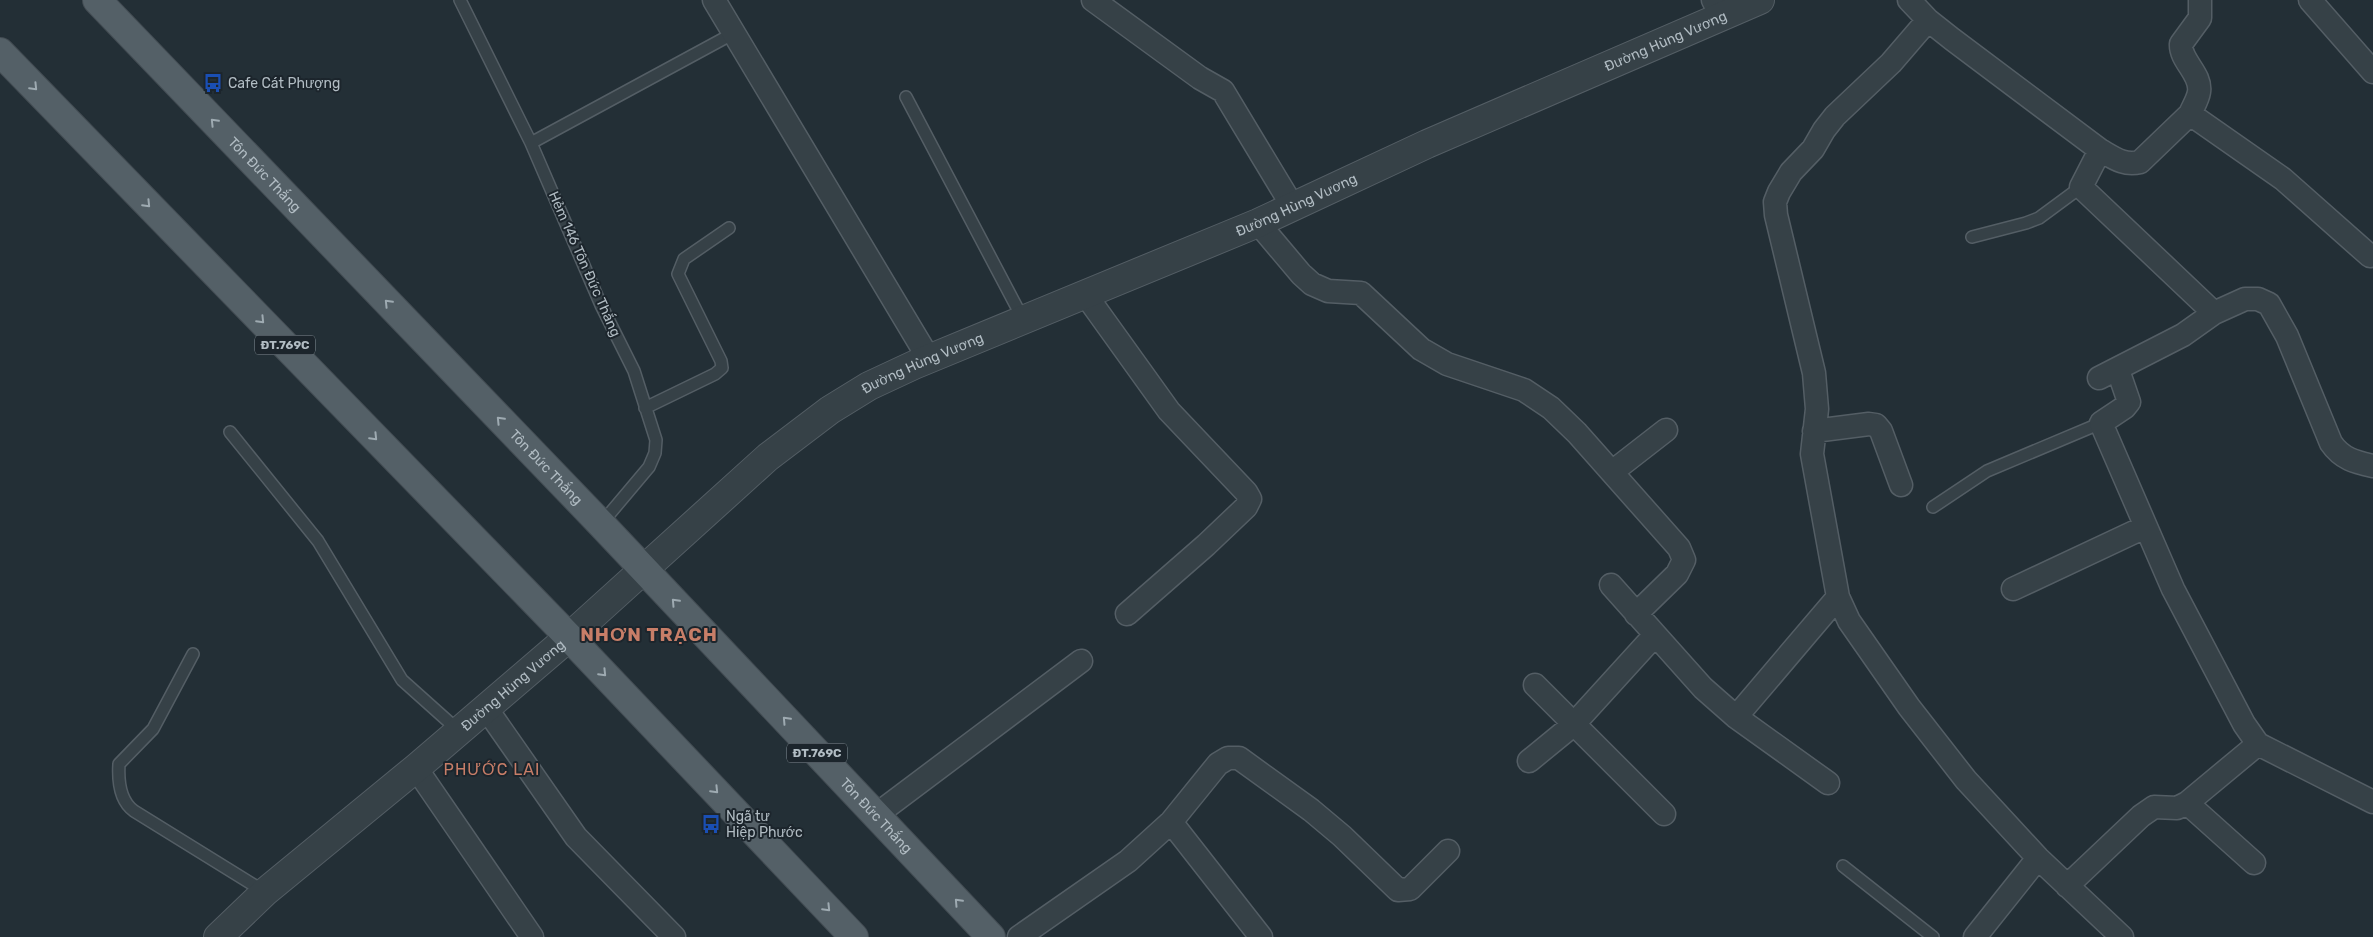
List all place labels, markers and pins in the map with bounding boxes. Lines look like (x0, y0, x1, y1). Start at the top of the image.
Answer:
bus stop icon: Cafe Cát Phượng (202, 72, 224, 94)
place label: Cafe Cát Phượng (228, 75, 340, 92)
place label: Ngã tư Hiệp Phước (726, 808, 803, 841)
bus stop icon: Ngã tư Hiệp Phước (700, 813, 722, 835)

